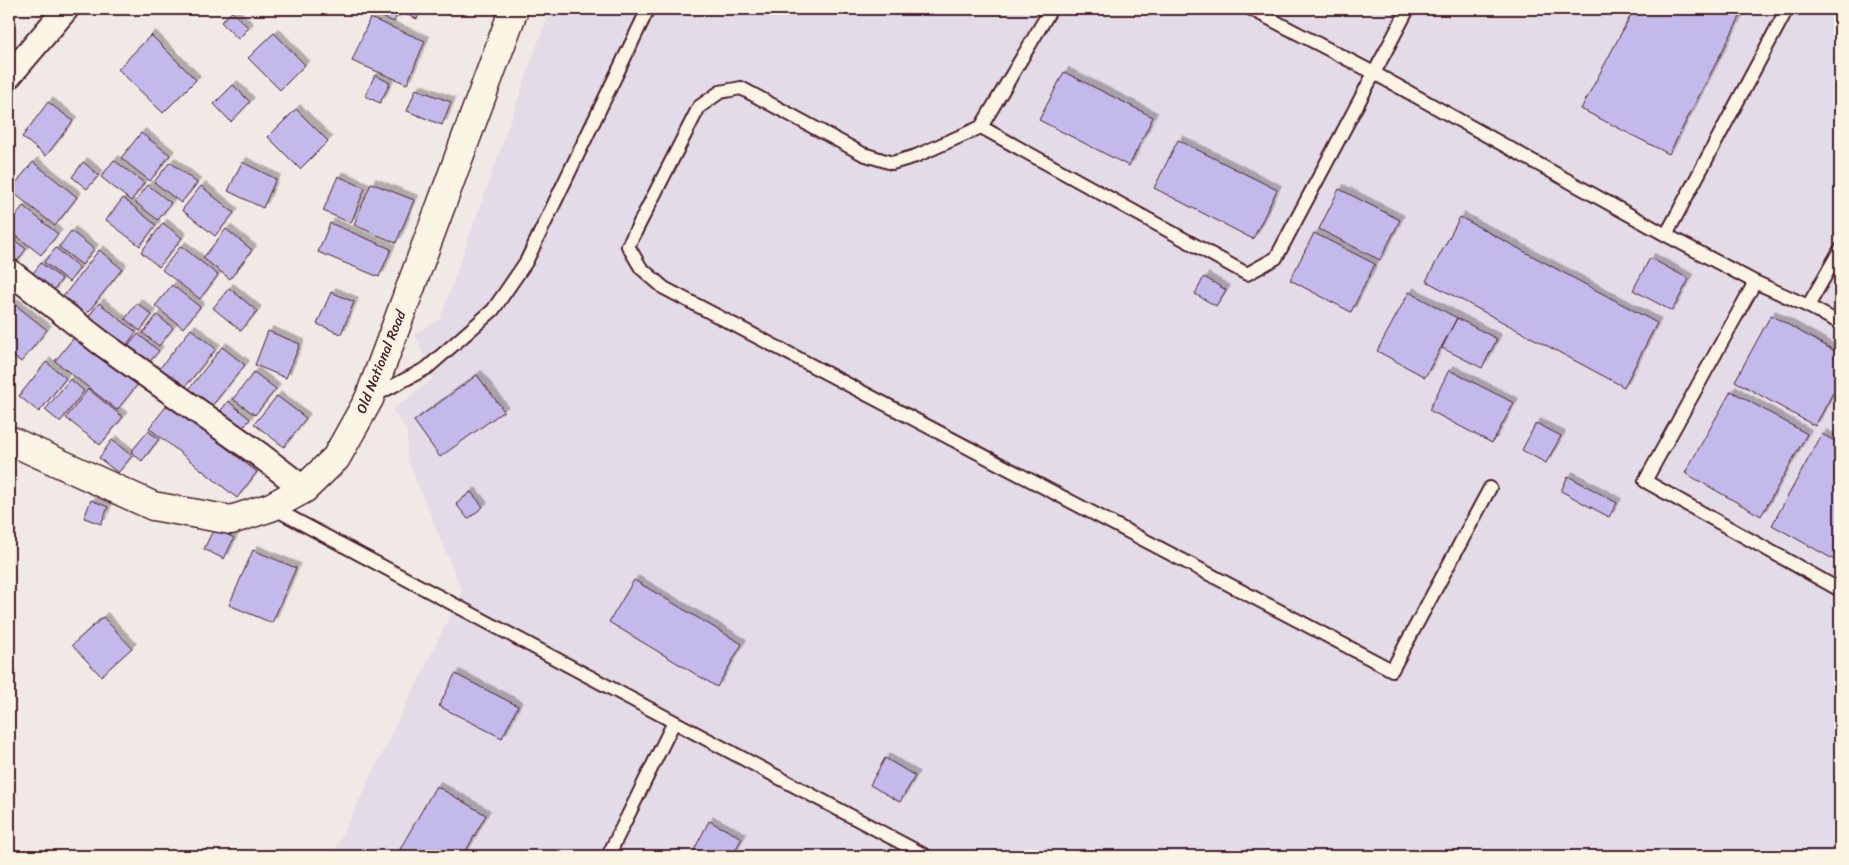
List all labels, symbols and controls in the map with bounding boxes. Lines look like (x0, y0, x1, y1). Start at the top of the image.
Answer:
street label: Old National Road (349, 305, 414, 417)

